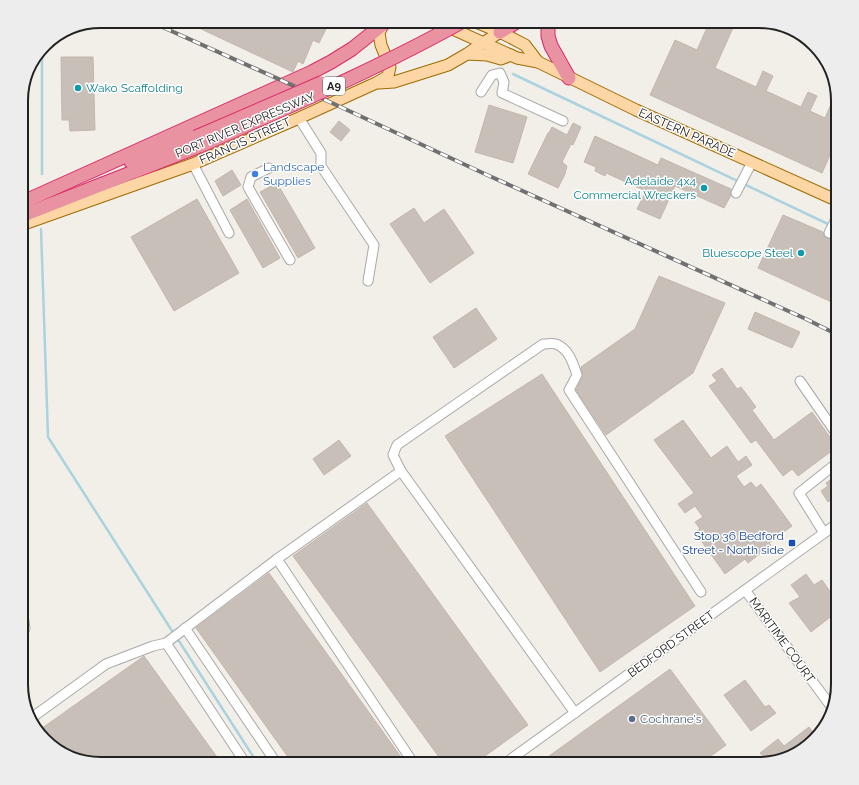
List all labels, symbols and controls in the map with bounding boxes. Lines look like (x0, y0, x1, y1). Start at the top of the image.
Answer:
road number: A9 (323, 77, 345, 95)
place label: Wako Scaffolding (86, 81, 183, 95)
marker: Wako Scaffolding (73, 83, 83, 93)
street label: PORT RIVER EXPRESSWAY (173, 89, 317, 161)
street label: EASTERN PARADE (637, 105, 737, 161)
street label: FRANCIS STREET (197, 114, 293, 167)
place label: Landscape Supplies (263, 160, 324, 188)
marker: Landscape Supplies (250, 169, 260, 179)
place label: Adelaide 4x4 Commercial Wreckers (573, 174, 696, 202)
marker: Adelaide 4x4 Commercial Wreckers (699, 183, 709, 193)
place label: Bluescope Steel (702, 246, 794, 260)
marker: Bluescope Steel (796, 248, 806, 258)
place label: Stop 36 Bedford Street - North side (682, 529, 784, 557)
marker: Stop 36 Bedford Street - North side (787, 538, 797, 548)
street label: MARITIME COURT (746, 595, 818, 686)
street label: BEDFORD STREET (625, 607, 718, 680)
place label: Cochrane's (640, 712, 702, 726)
marker: Cochrane's (627, 714, 637, 724)

